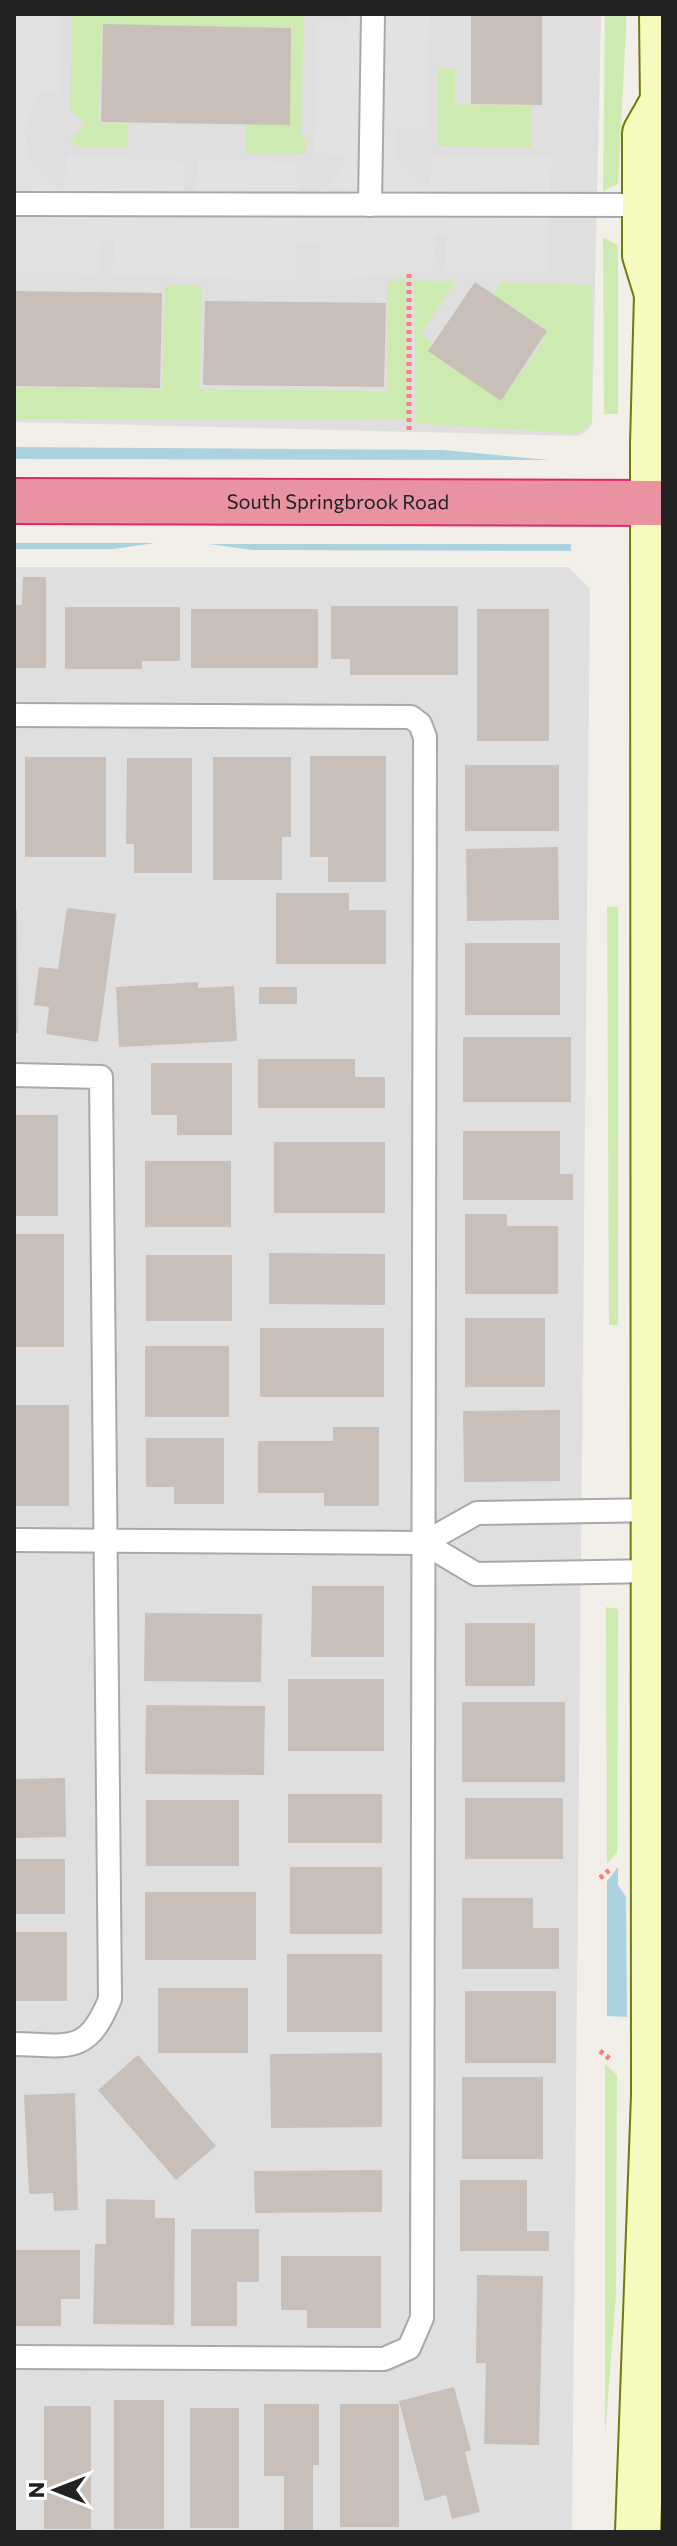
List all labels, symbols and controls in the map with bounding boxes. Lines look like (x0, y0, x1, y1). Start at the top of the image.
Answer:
street label: South Springbrook Road (227, 489, 449, 513)
north arrow (16, 2450, 96, 2530)
text: N (22, 2482, 49, 2498)

